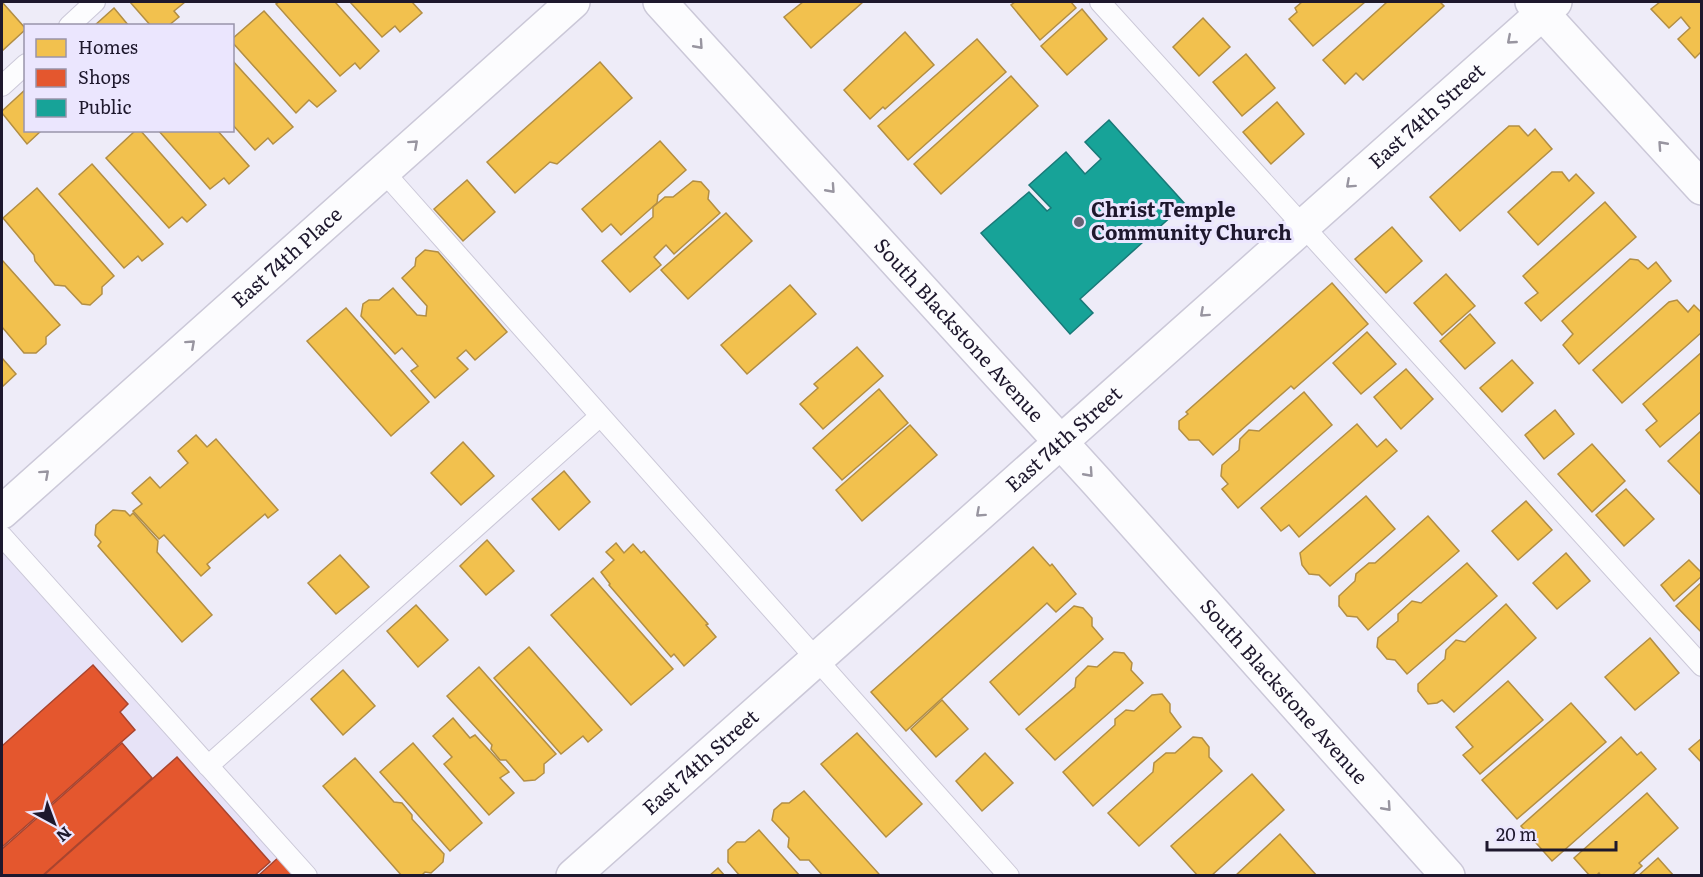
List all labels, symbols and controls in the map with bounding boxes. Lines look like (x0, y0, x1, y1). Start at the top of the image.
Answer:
legend (24, 24, 234, 132)
text: Homes (78, 33, 138, 60)
one-way arrow (1507, 33, 1518, 44)
one-way arrow (692, 38, 703, 48)
street label: East 74th Street (1361, 55, 1490, 175)
text: Shops (78, 63, 130, 90)
text: Public (78, 93, 132, 120)
one-way arrow (407, 140, 418, 151)
one-way arrow (1658, 141, 1669, 152)
one-way arrow (1346, 177, 1357, 188)
one-way arrow (824, 182, 835, 192)
place label: Christ Temple Community Church (1091, 193, 1292, 246)
street label: East 74th Place (224, 199, 347, 314)
marker: Christ Temple Community Church (1072, 215, 1086, 229)
street label: South Blackstone Avenue (869, 230, 1052, 428)
one-way arrow (1200, 306, 1211, 317)
one-way arrow (184, 340, 194, 351)
street label: East 74th Street (998, 378, 1127, 498)
one-way arrow (1082, 466, 1093, 477)
one-way arrow (38, 470, 49, 481)
one-way arrow (976, 506, 987, 517)
street label: South Blackstone Avenue (1194, 591, 1376, 790)
street label: East 74th Street (635, 701, 764, 821)
north arrow (24, 793, 84, 853)
one-way arrow (1380, 800, 1391, 810)
scale bar (1487, 814, 1616, 852)
text: 20 m (1496, 820, 1537, 847)
text: N (52, 822, 77, 849)

